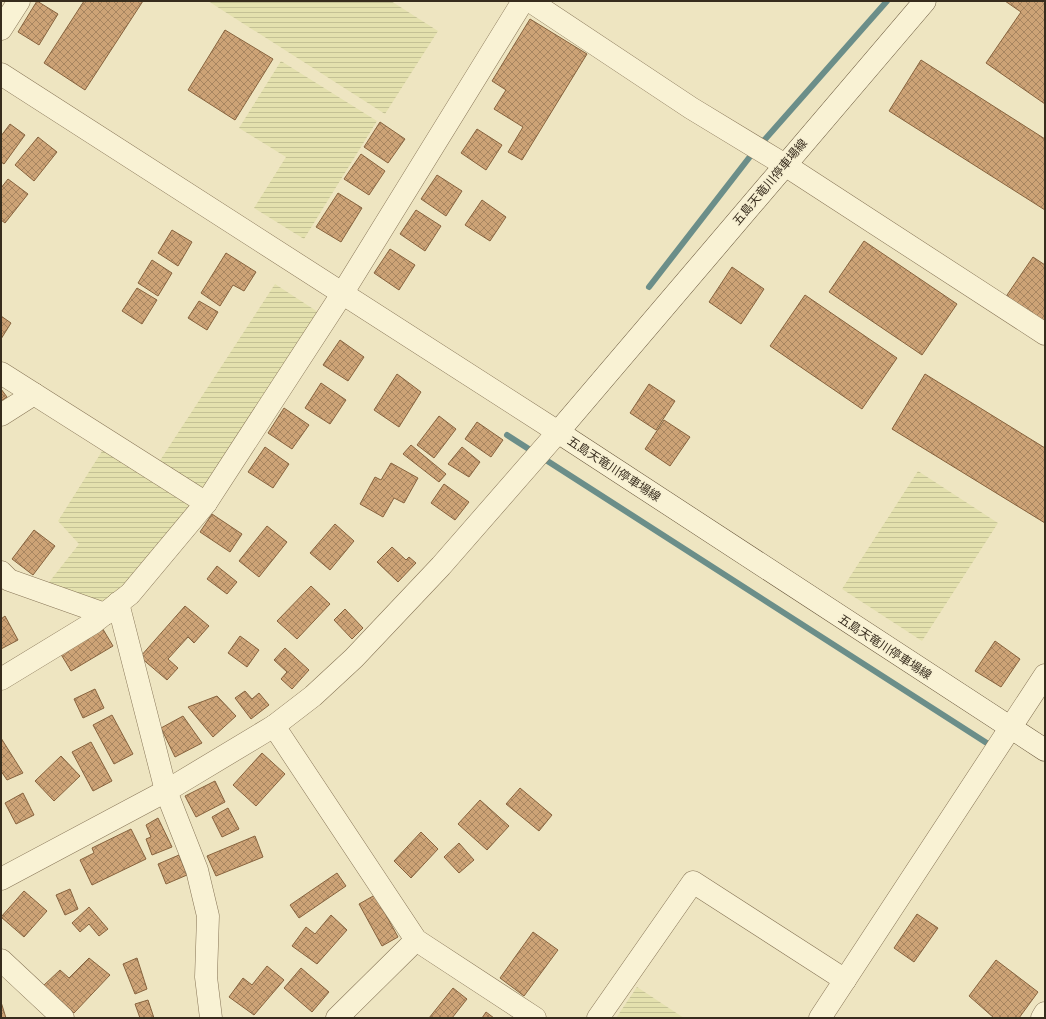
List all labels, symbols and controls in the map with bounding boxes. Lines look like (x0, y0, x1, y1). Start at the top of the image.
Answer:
street label: 五島天竜川停車場線 (729, 135, 810, 228)
street label: 五島天竜川停車場線 (565, 433, 664, 504)
street label: 五島天竜川停車場線 (836, 611, 935, 682)

